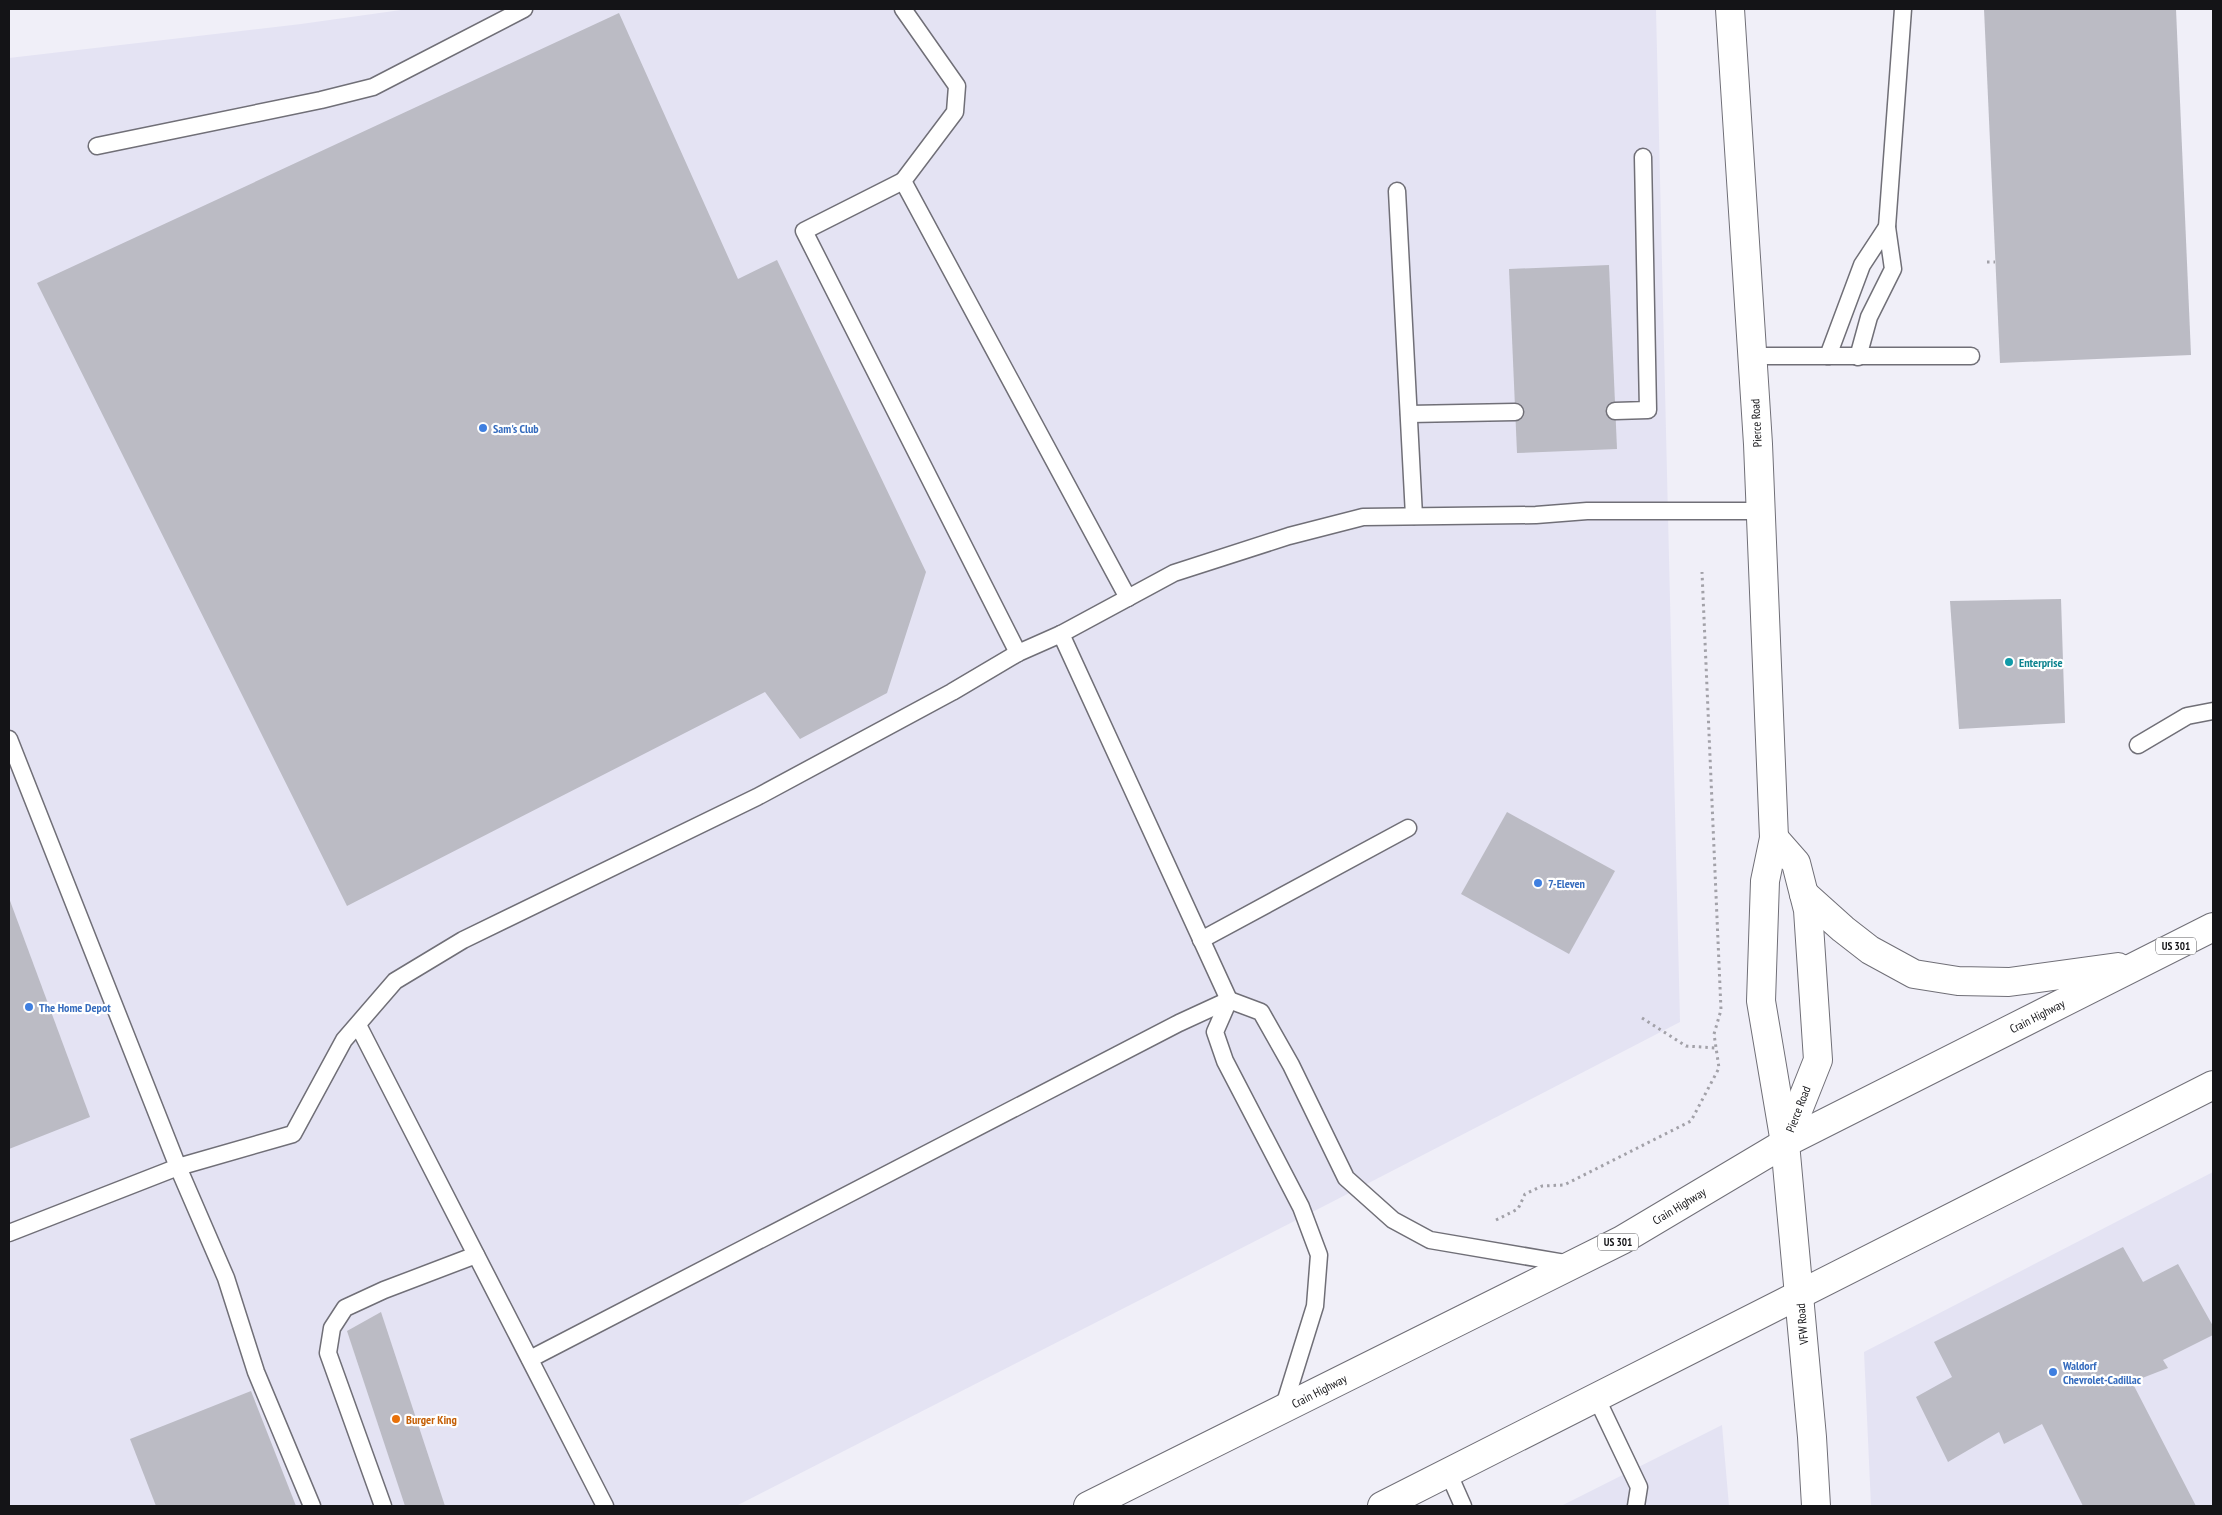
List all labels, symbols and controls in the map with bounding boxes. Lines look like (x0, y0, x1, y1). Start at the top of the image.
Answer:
street label: Pierce Road (1747, 398, 1765, 448)
place label: Sam's Club (493, 421, 539, 436)
marker: Sam's Club (477, 422, 489, 434)
place label: Enterprise (2019, 655, 2063, 670)
marker: Enterprise (2003, 656, 2015, 668)
place label: 7-Eleven (1548, 876, 1585, 891)
marker: 7-Eleven (1532, 877, 1544, 889)
road number: US 301 (2156, 938, 2196, 954)
street label: Crain Highway (2007, 996, 2067, 1036)
place label: The Home Depot (39, 1000, 111, 1015)
marker: The Home Depot (23, 1001, 35, 1013)
street label: Pierce Road (1782, 1084, 1814, 1134)
street label: Crain Highway (1650, 1184, 1709, 1228)
road number: US 301 (1598, 1234, 1638, 1250)
street label: VFW Road (1793, 1303, 1811, 1346)
place label: Waldorf Chevrolet-Cadillac (2062, 1358, 2142, 1387)
marker: Waldorf Chevrolet-Cadillac (2047, 1366, 2059, 1378)
street label: Crain Highway (1289, 1371, 1349, 1411)
place label: Burger King (406, 1412, 457, 1427)
marker: Burger King (390, 1413, 402, 1425)

